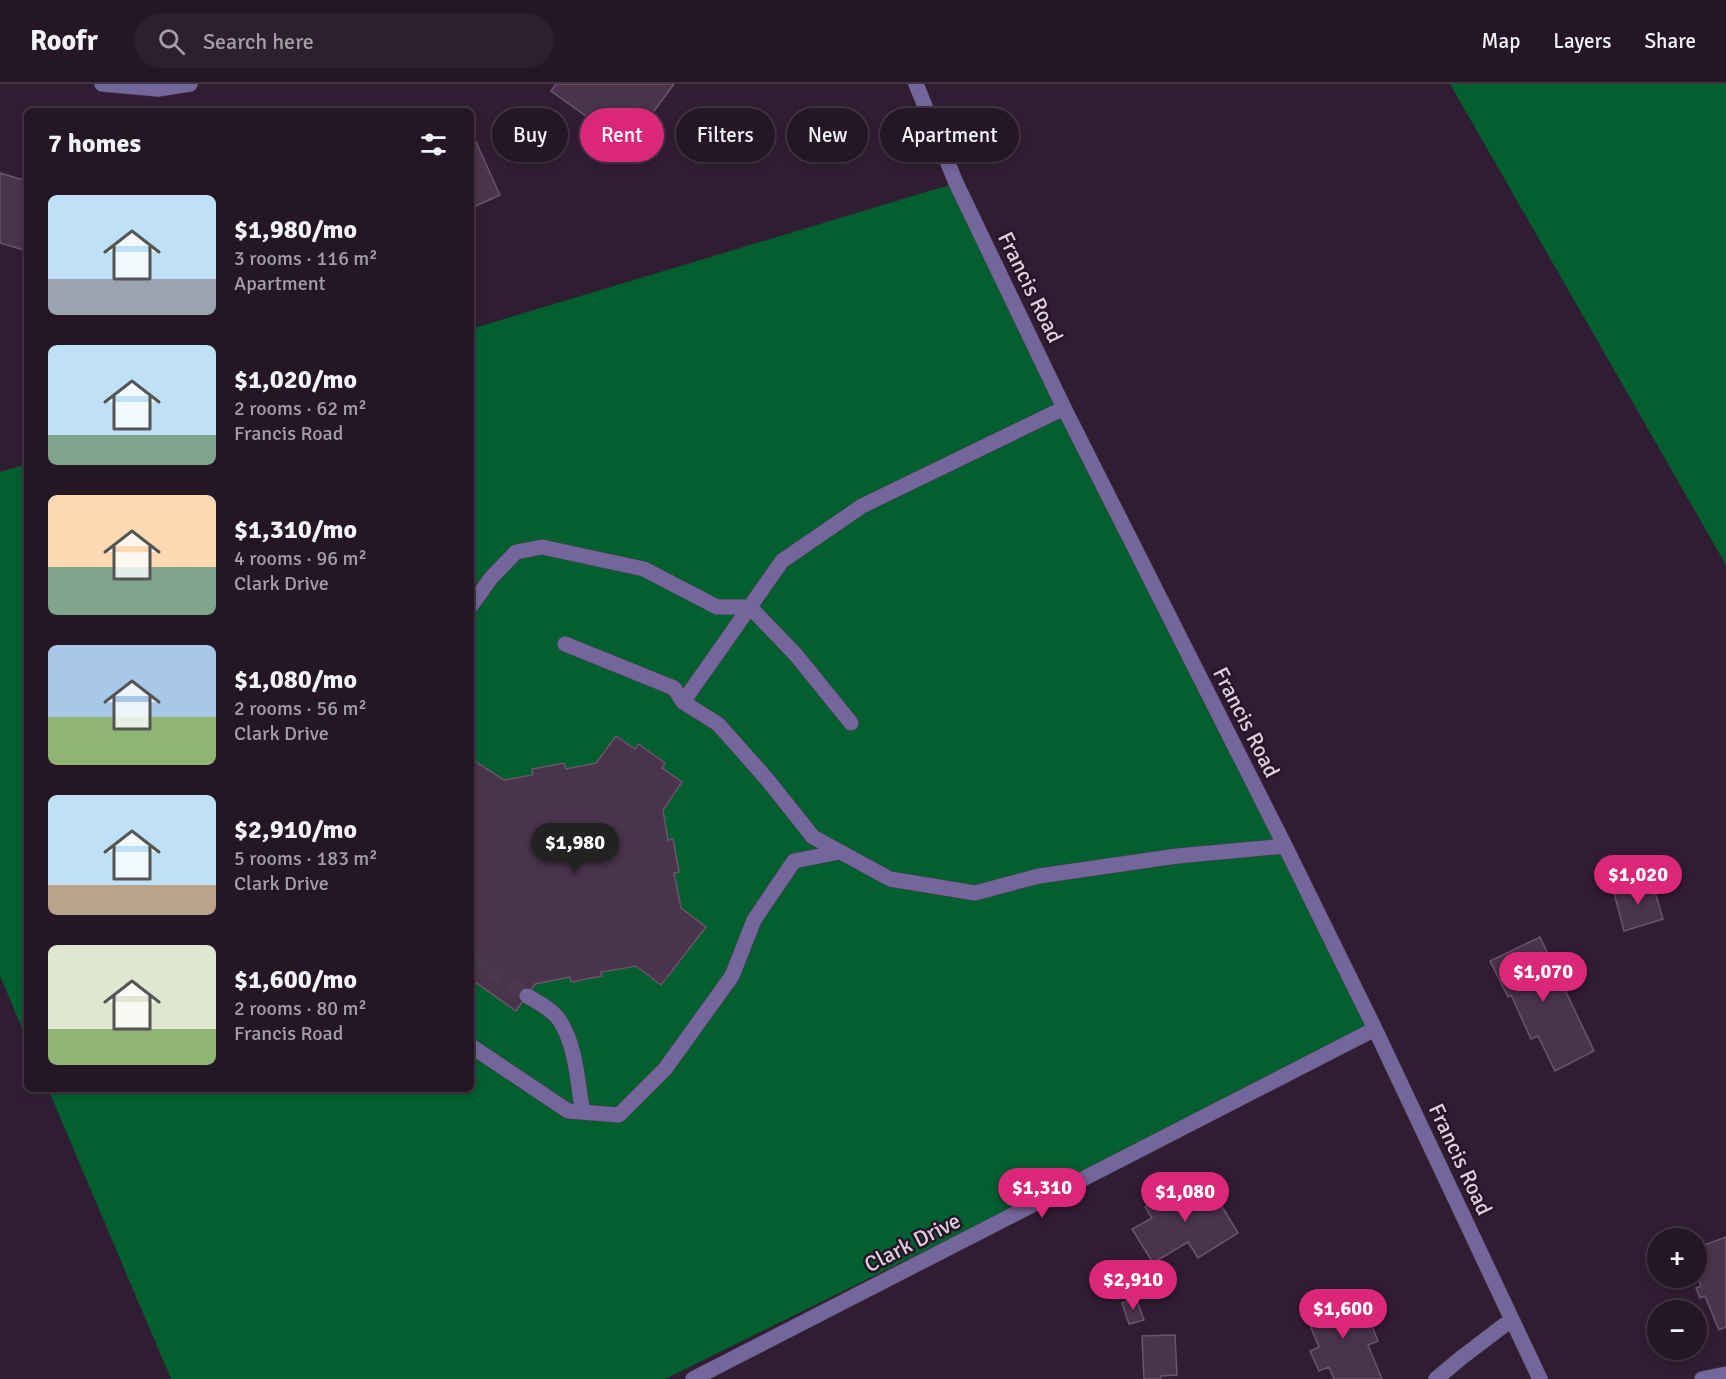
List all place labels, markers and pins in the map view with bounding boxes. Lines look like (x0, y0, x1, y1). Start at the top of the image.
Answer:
pin: $1,980 (526, 823, 624, 874)
pin: $1,020 (1589, 855, 1687, 906)
pin: $1,070 (1494, 952, 1592, 1003)
pin: $1,310 (993, 1168, 1091, 1219)
pin: $1,080 (1136, 1172, 1234, 1223)
pin: $2,910 (1084, 1260, 1182, 1311)
pin: $1,600 (1294, 1289, 1392, 1340)

